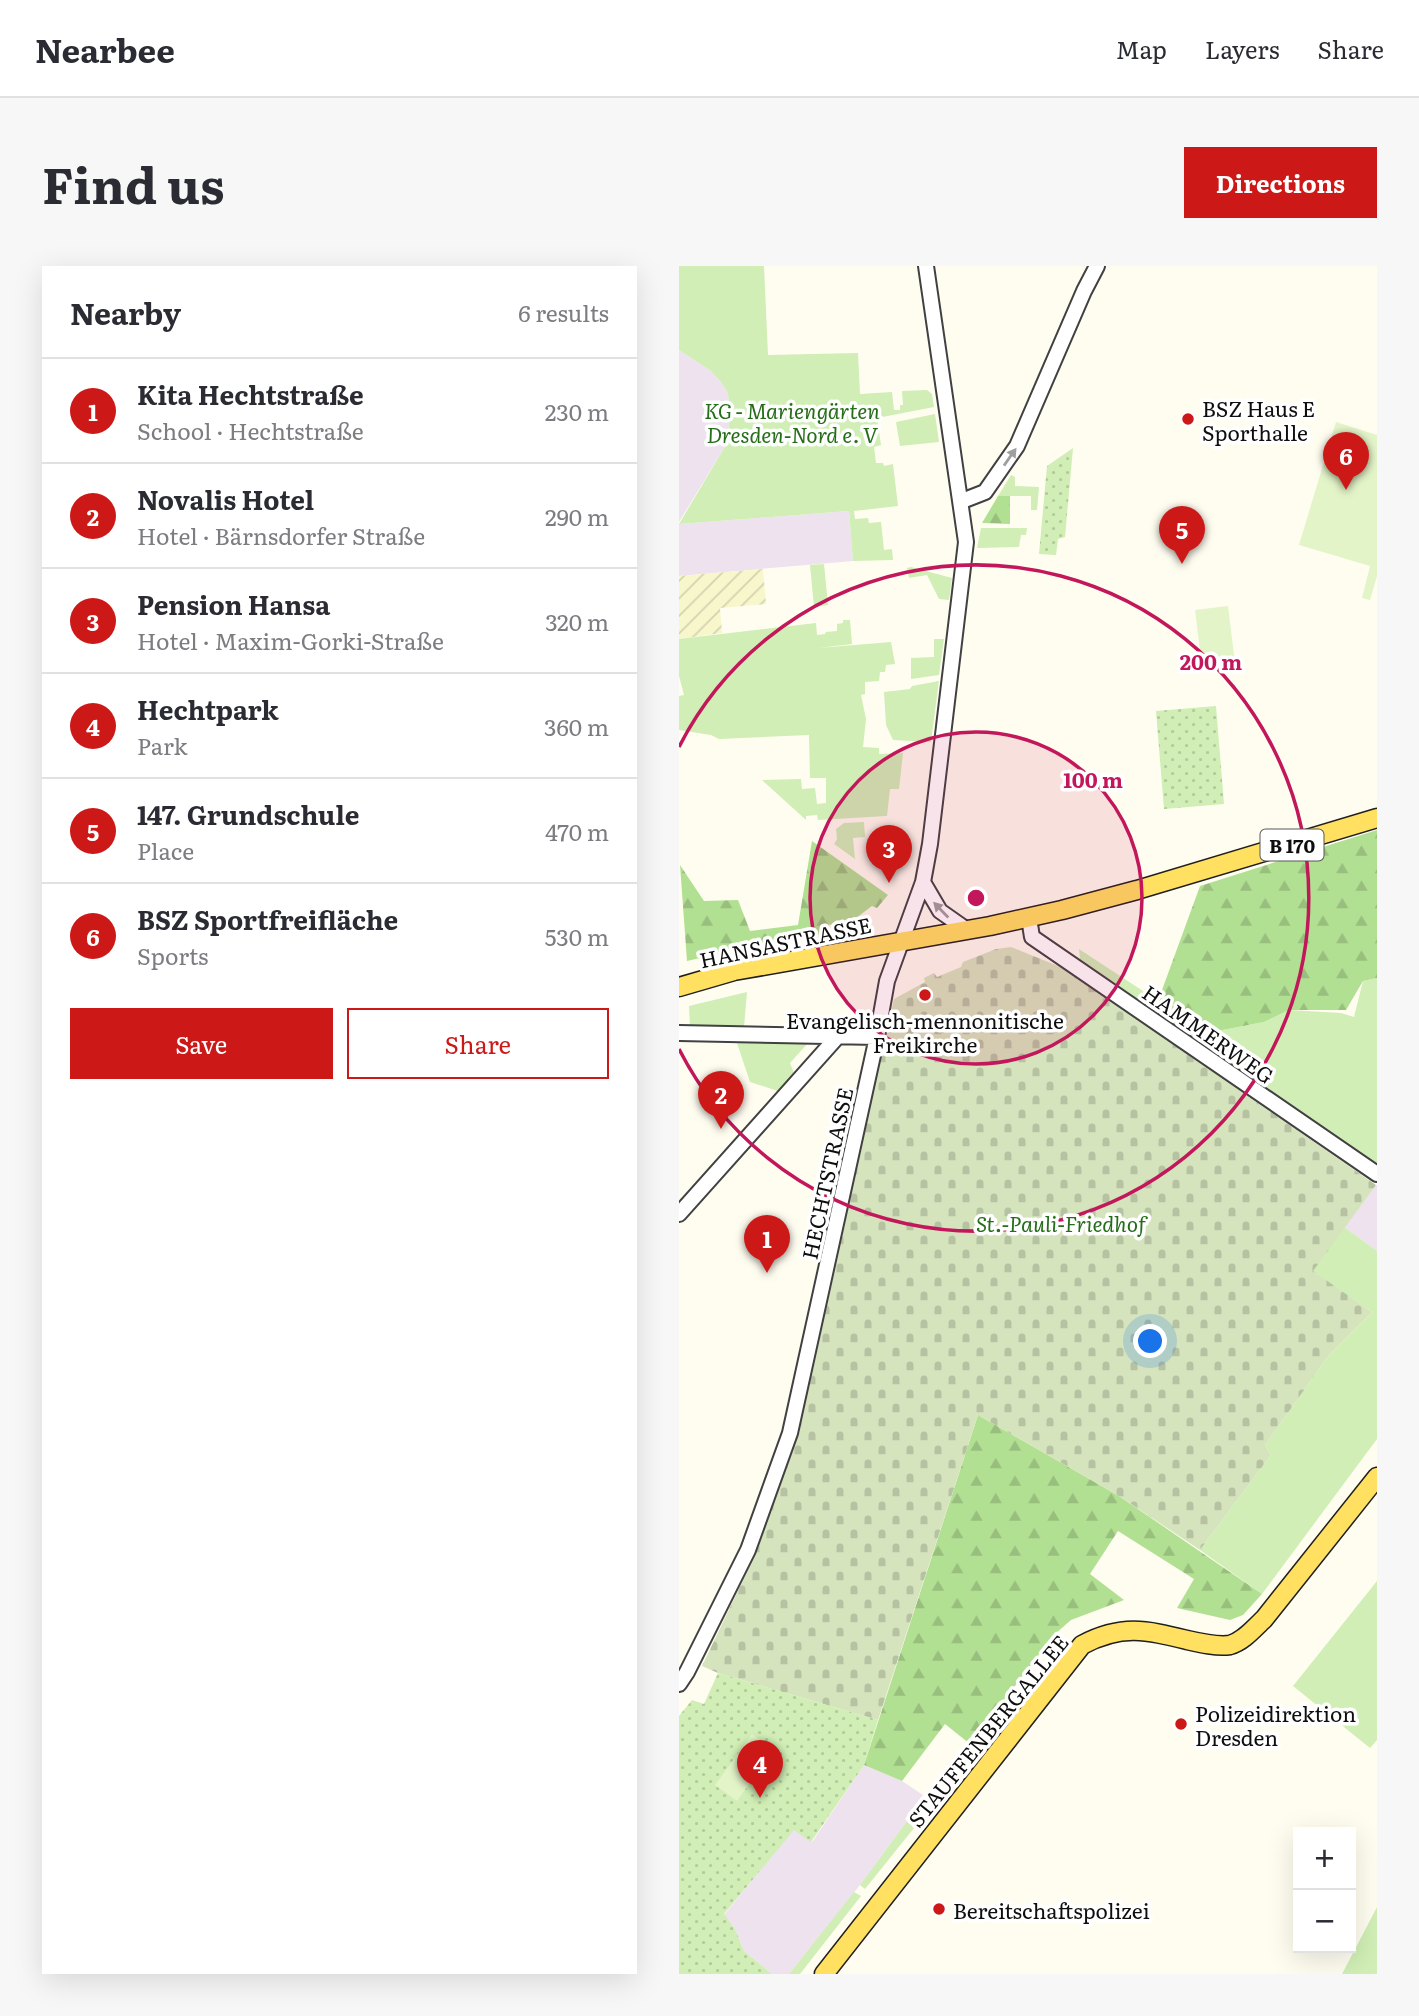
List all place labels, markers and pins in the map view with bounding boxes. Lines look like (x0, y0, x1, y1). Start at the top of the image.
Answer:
place label: BSZ Haus E Sporthalle (1202, 392, 1315, 447)
marker: BSZ Haus E Sporthalle (1180, 411, 1196, 427)
pin: 6 (1323, 432, 1369, 490)
pin: 5 (1159, 506, 1205, 564)
pin: 3 (866, 825, 912, 883)
centre of rings (964, 886, 988, 910)
marker: Evangelisch-mennonitische Freikirche (917, 987, 933, 1003)
place label: Evangelisch-mennonitische Freikirche (786, 1004, 1064, 1059)
pin: 2 (698, 1071, 744, 1129)
pin: 1 (744, 1215, 790, 1273)
place label: Polizeidirektion Dresden (1195, 1697, 1356, 1752)
marker: Polizeidirektion Dresden (1173, 1716, 1189, 1732)
pin: 4 (737, 1740, 783, 1798)
place label: Bereitschaftspolizei (953, 1894, 1150, 1925)
marker: Bereitschaftspolizei (931, 1901, 947, 1917)

